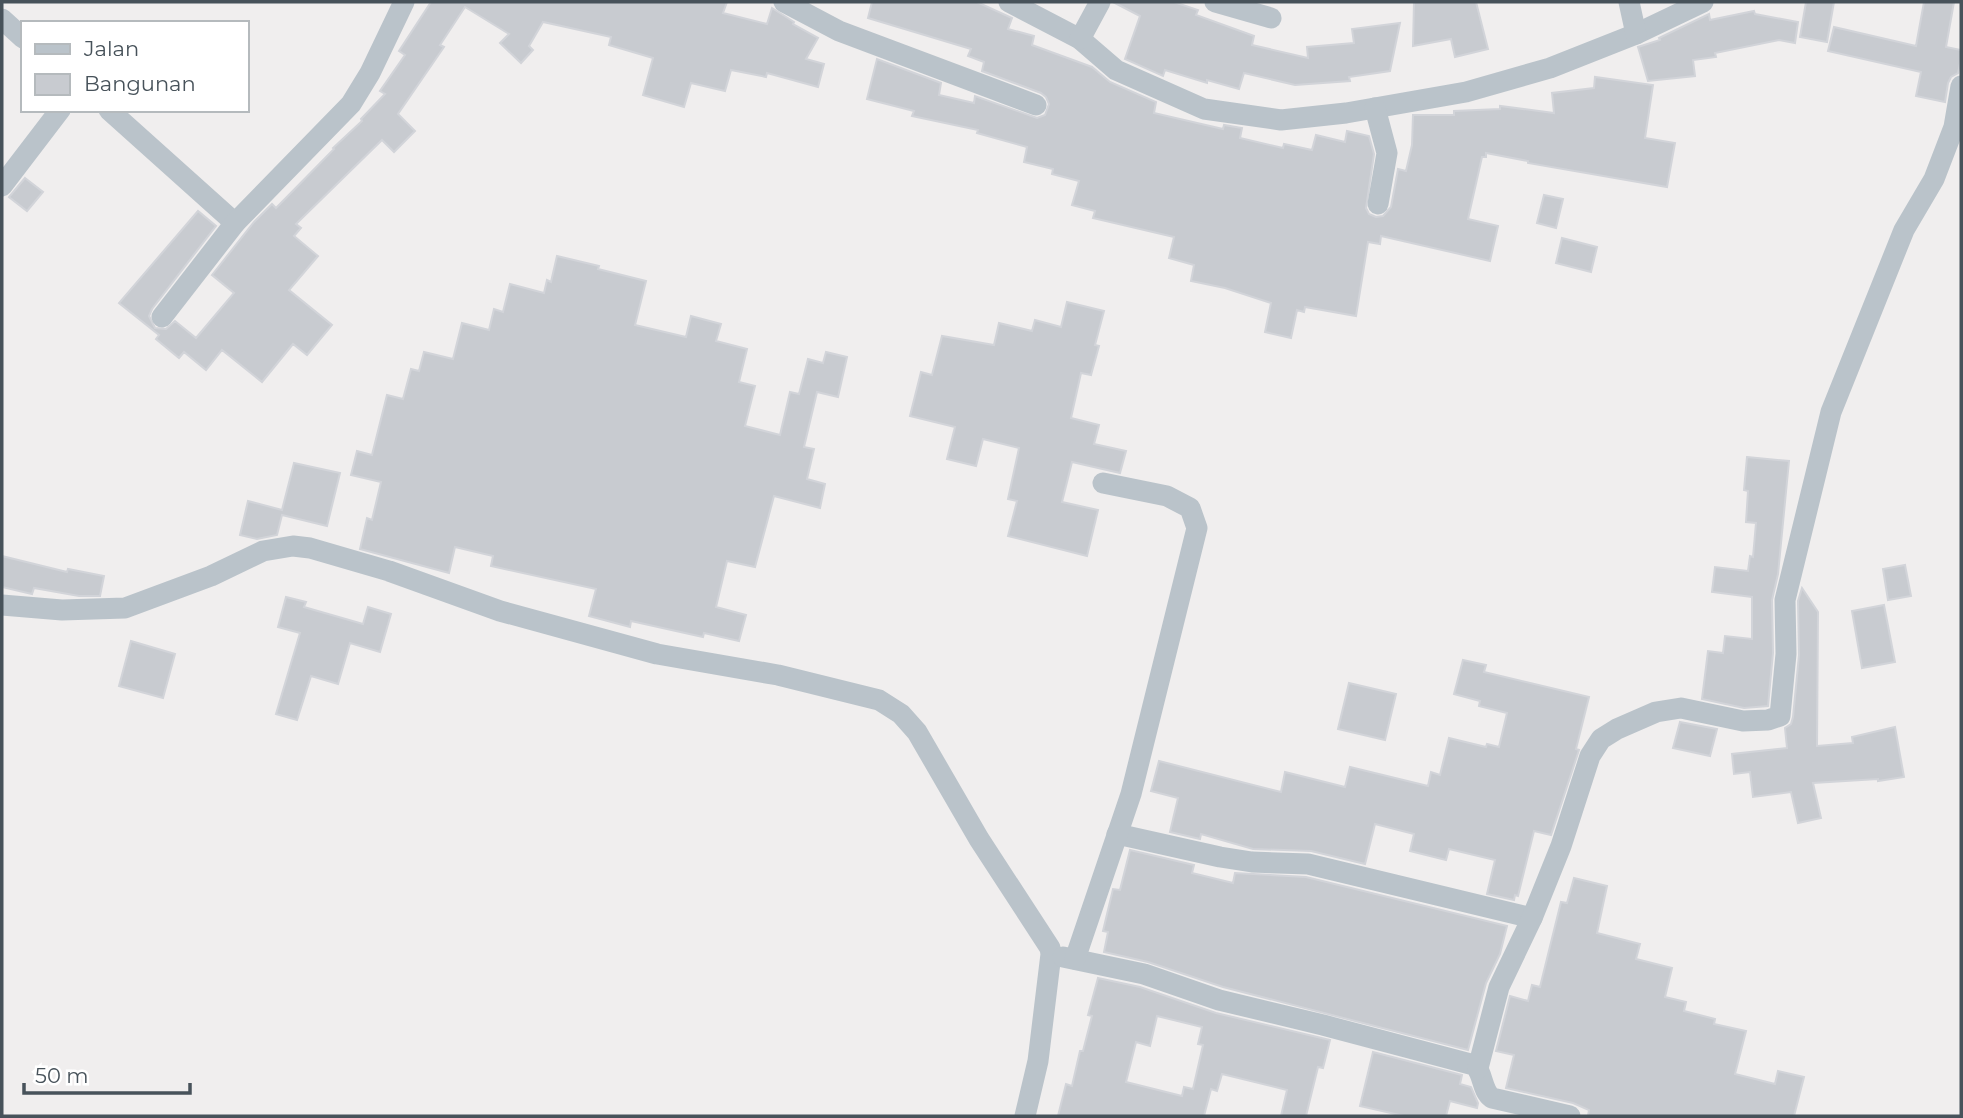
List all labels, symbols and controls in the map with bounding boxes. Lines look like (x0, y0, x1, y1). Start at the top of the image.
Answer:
legend (21, 21, 248, 112)
text: Jalan (83, 36, 139, 61)
text: Bangunan (84, 71, 196, 96)
scale bar (24, 1052, 191, 1096)
text: 50 m (35, 1063, 89, 1088)

